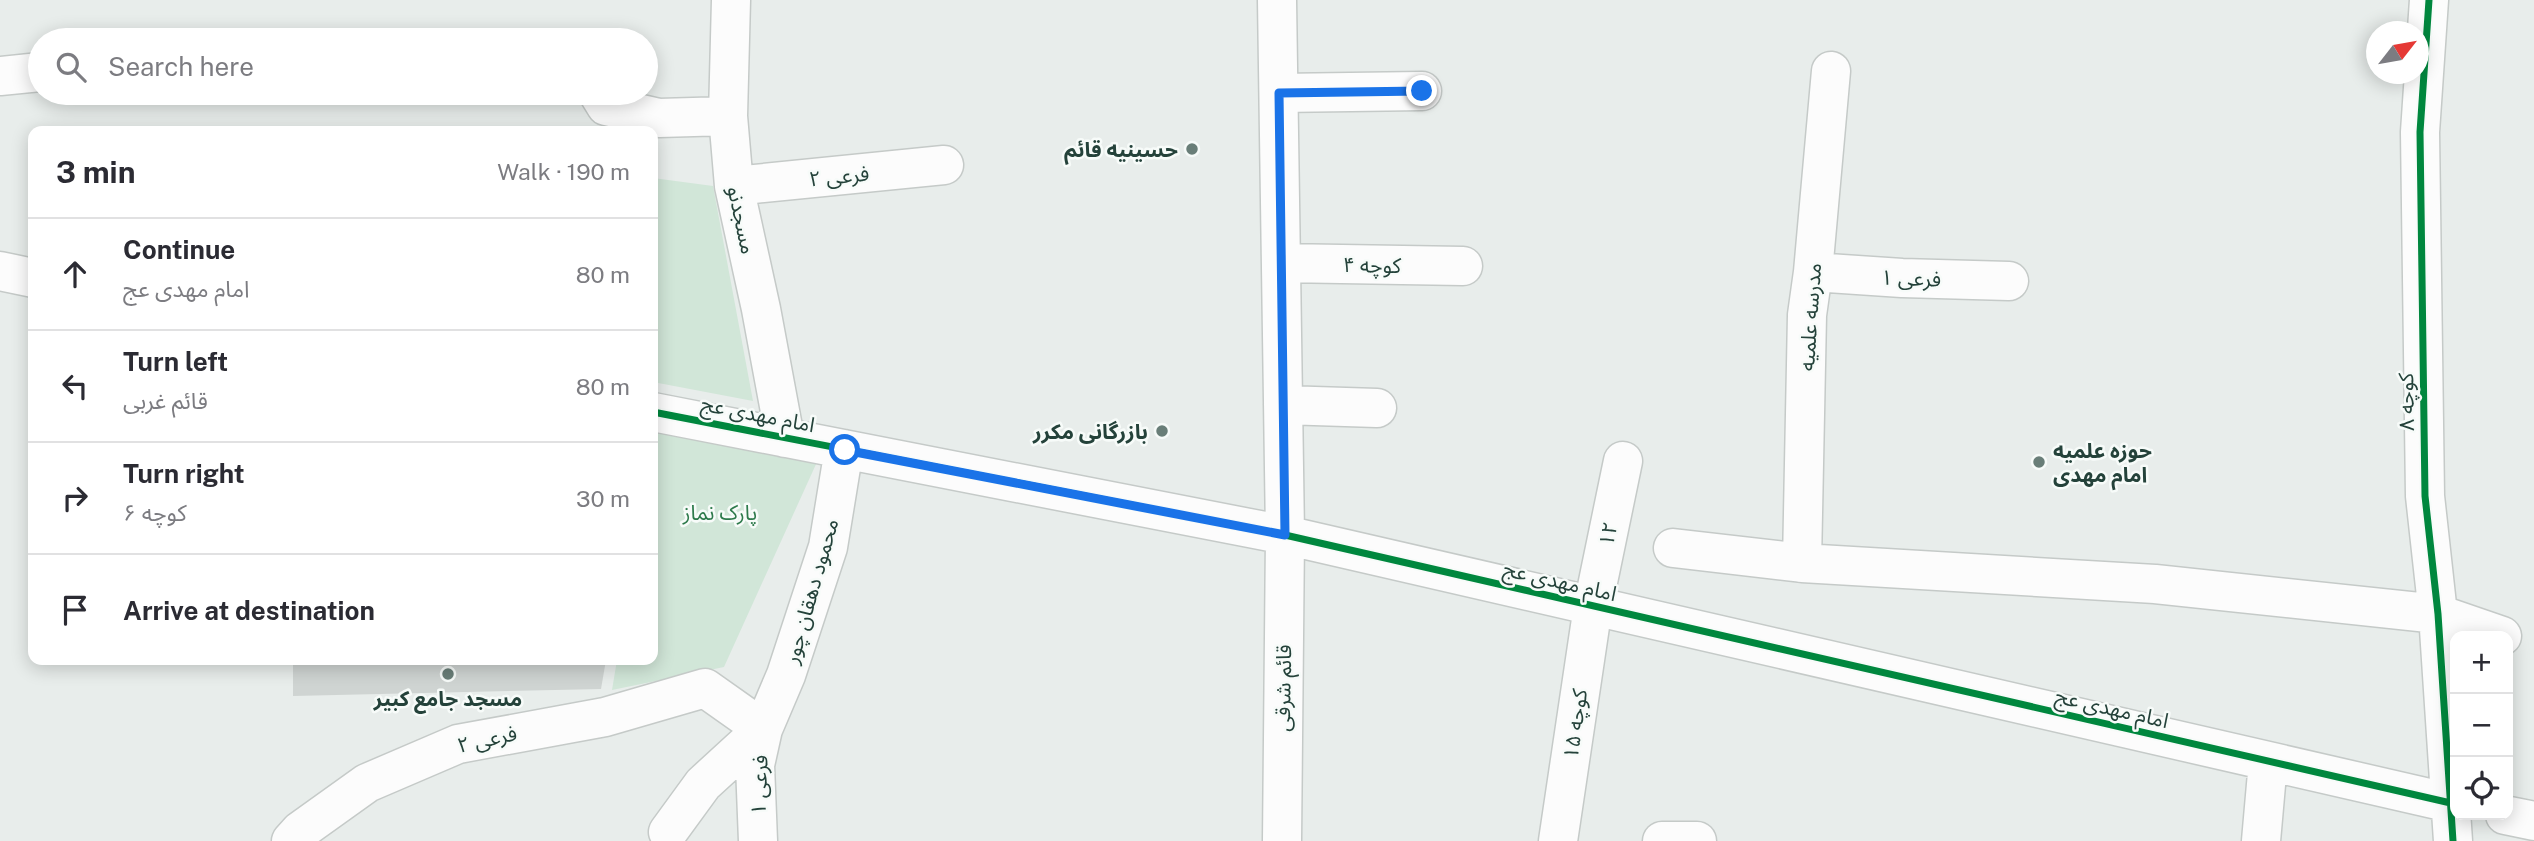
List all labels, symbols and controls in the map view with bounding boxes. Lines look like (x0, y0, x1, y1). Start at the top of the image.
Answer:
north arrow (2366, 21, 2429, 84)
search box (28, 28, 658, 105)
icon: search (52, 48, 90, 86)
text: Search here (108, 51, 254, 82)
route end (1406, 75, 1437, 106)
place label: حسینیه قائم (1064, 137, 1178, 165)
marker: حسینیه قائم (1184, 141, 1200, 157)
text: 3 min (56, 154, 135, 190)
text: Walk · 190 m (497, 158, 630, 185)
street label: فرعی ۲ (808, 160, 870, 192)
street label: مسجدنو (723, 184, 761, 256)
text: Continue (123, 234, 235, 265)
street label: کوچه ۴ (1343, 252, 1402, 279)
icon: ahead (56, 255, 94, 293)
text: 80 m (576, 261, 630, 288)
street label: مدرسه علمیه (1794, 262, 1826, 372)
street label: فرعی ۱ (1880, 264, 1942, 292)
text: امام مهدی عج (123, 275, 250, 302)
text: Turn left (123, 346, 228, 377)
icon: left (56, 367, 94, 405)
street label: کوچه ۸ (2393, 372, 2420, 431)
text: 80 m (576, 373, 630, 400)
text: قائم غربی (123, 387, 208, 414)
street label: امام مهدی عج (698, 391, 817, 441)
place label: بازرگانی مکرر (1032, 419, 1148, 444)
marker: بازرگانی مکرر (1154, 423, 1170, 439)
route start (829, 434, 860, 465)
place label: حوزه علمیه امام مهدی (2053, 438, 2152, 491)
marker: حوزه علمیه امام مهدی (2031, 454, 2047, 470)
text: Turn right (123, 458, 245, 489)
icon: right (56, 479, 94, 517)
text: 30 m (576, 485, 630, 512)
text: کوچه ۶ (123, 499, 187, 526)
park label: پارک نماز (682, 500, 757, 526)
street label: محمود دهقان چور (778, 516, 845, 668)
street label: ۱۲ (1593, 520, 1623, 548)
street label: امام مهدی عج (1500, 556, 1619, 610)
icon: arrive (56, 591, 94, 629)
text: Arrive at destination (123, 595, 375, 626)
map controls (2450, 631, 2513, 820)
button: + (2450, 631, 2513, 694)
street label: قائم شرقی (1270, 644, 1299, 732)
marker: مسجد جامع کبیر (440, 666, 456, 682)
street label: امام مهدی عج (2052, 683, 2171, 737)
place label: مسجد جامع کبیر (373, 686, 522, 714)
street label: کوچه ۱۵ (1558, 687, 1593, 761)
button: − (2450, 694, 2513, 757)
street label: فرعی ۲ (455, 720, 519, 758)
street label: فرعی ۱ (745, 754, 773, 816)
button: locate (2450, 757, 2513, 820)

